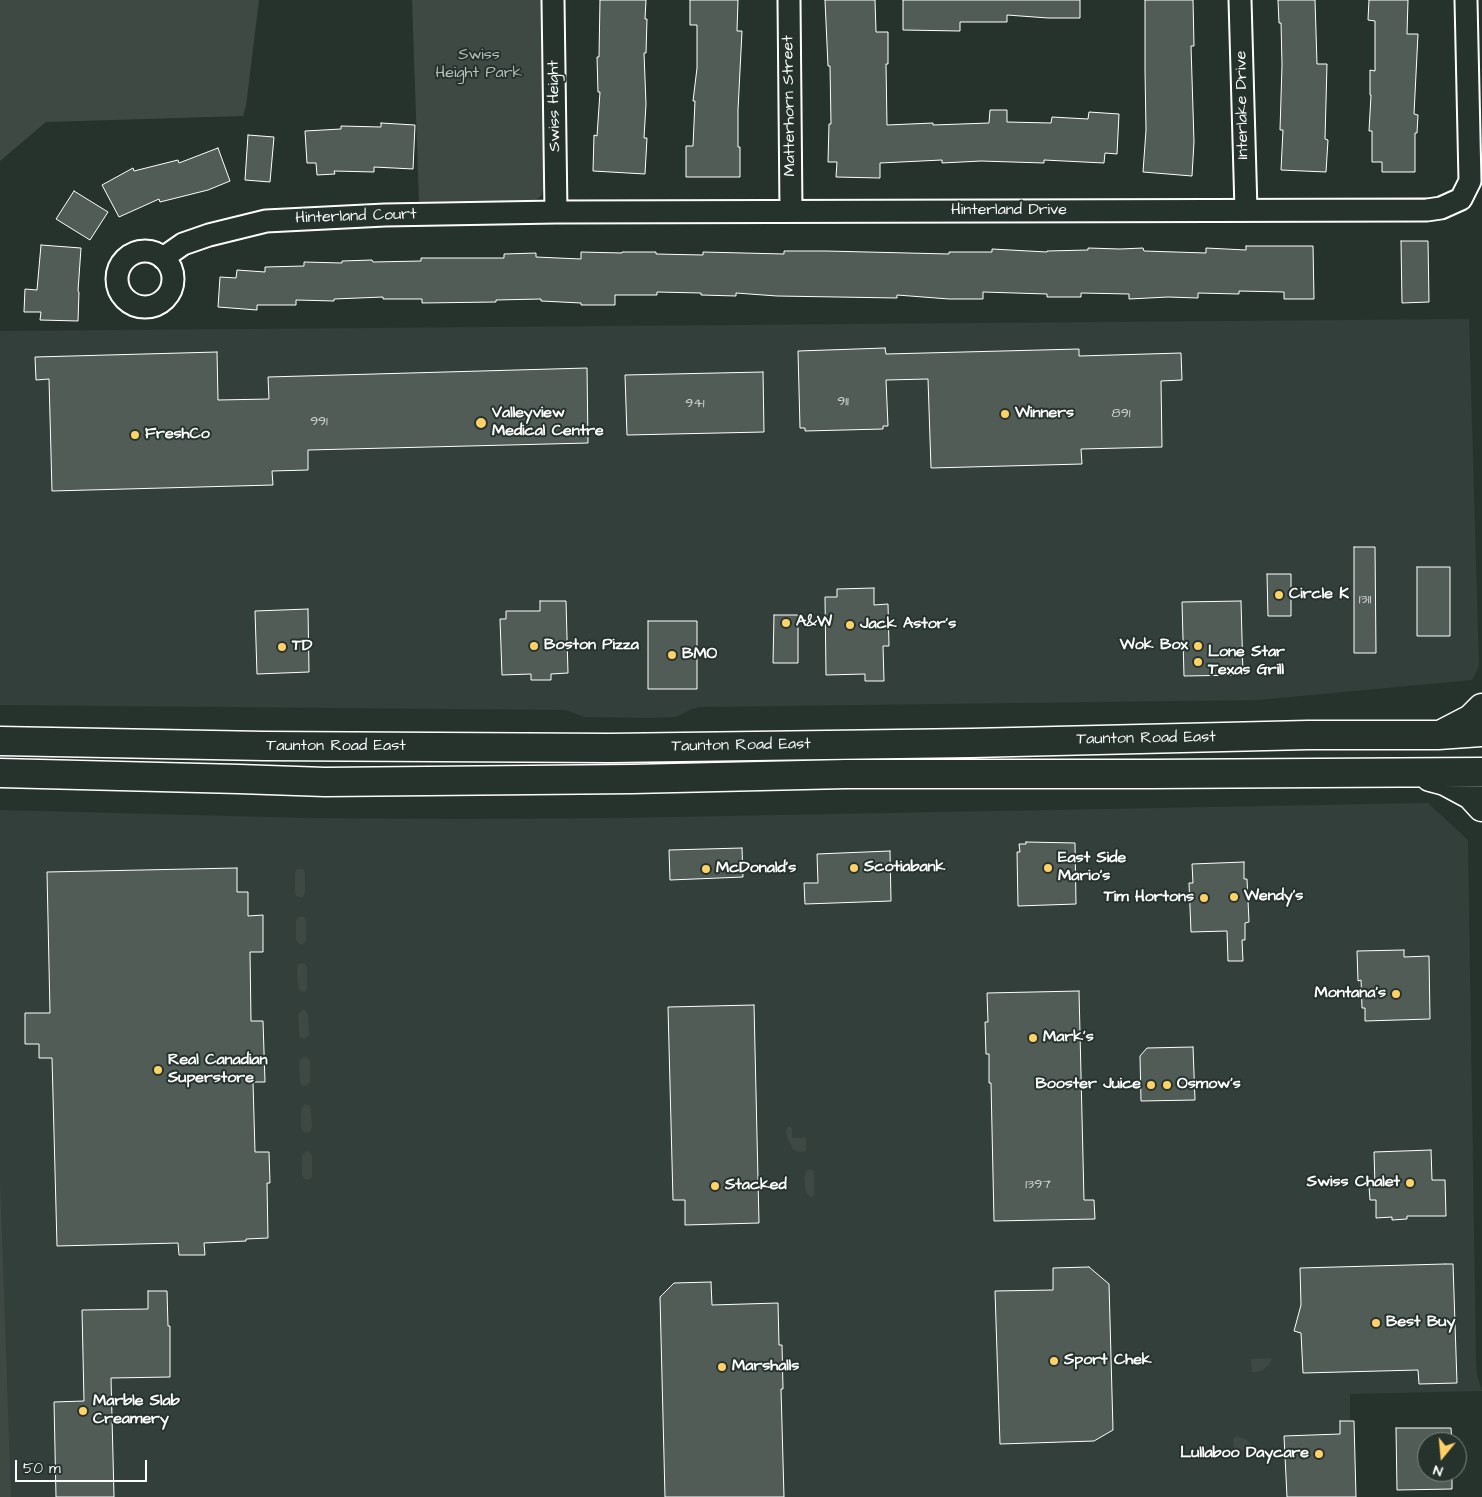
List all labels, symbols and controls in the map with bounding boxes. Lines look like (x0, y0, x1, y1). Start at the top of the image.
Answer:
street label: Matterhorn Street (779, 35, 801, 177)
park label: Swiss Height Park (436, 46, 522, 84)
street label: Interlake Drive (1232, 51, 1254, 159)
street label: Swiss Height (545, 60, 565, 152)
street label: Hinterland Drive (951, 201, 1067, 221)
street label: Hinterland Court (295, 205, 417, 229)
house number: 911 (837, 394, 849, 410)
house number: 941 (685, 396, 705, 412)
place label: Valleyview Medical Centre (492, 404, 604, 442)
place label: Winners (1015, 404, 1074, 424)
house number: 891 (1112, 406, 1130, 422)
marker: Winners (999, 408, 1011, 420)
house number: 991 (310, 414, 328, 430)
marker: Valleyview Medical Centre (474, 416, 488, 430)
place label: FreshCo (145, 425, 210, 445)
marker: FreshCo (129, 429, 141, 441)
place label: Circle K (1289, 585, 1349, 605)
marker: Circle K (1273, 589, 1285, 601)
house number: 1311 (1359, 592, 1371, 608)
place label: A&W (796, 613, 832, 633)
place label: Jack Astor's (860, 615, 956, 635)
marker: A&W (780, 617, 792, 629)
marker: Jack Astor's (844, 619, 856, 631)
place label: Boston Pizza (544, 636, 639, 656)
place label: Wok Box (1120, 636, 1188, 656)
place label: TD (292, 637, 312, 657)
marker: Boston Pizza (528, 640, 540, 652)
marker: Wok Box (1192, 640, 1204, 652)
marker: TD (276, 641, 288, 653)
place label: Lone Star Texas Grill (1208, 643, 1285, 681)
place label: BMO (682, 645, 717, 665)
marker: BMO (666, 649, 678, 661)
marker: Lone Star Texas Grill (1192, 656, 1204, 668)
street label: Taunton Road East (1076, 728, 1216, 750)
street label: Taunton Road East (671, 735, 811, 757)
street label: Taunton Road East (266, 737, 406, 757)
place label: East Side Mario's (1058, 849, 1126, 887)
place label: Scotiabank (864, 858, 945, 878)
place label: McDonald's (716, 859, 796, 879)
marker: Scotiabank (848, 862, 860, 874)
marker: East Side Mario's (1042, 862, 1054, 874)
marker: McDonald's (700, 863, 712, 875)
place label: Wendy's (1244, 887, 1303, 907)
place label: Tim Hortons (1104, 888, 1194, 908)
marker: Wendy's (1228, 891, 1240, 903)
marker: Tim Hortons (1198, 892, 1210, 904)
place label: Montana's (1314, 984, 1386, 1004)
marker: Montana's (1390, 988, 1402, 1000)
place label: Mark's (1043, 1028, 1094, 1048)
marker: Mark's (1027, 1032, 1039, 1044)
place label: Real Canadian Superstore (168, 1051, 268, 1089)
marker: Real Canadian Superstore (152, 1064, 164, 1076)
place label: Booster Juice (1035, 1075, 1141, 1095)
place label: Osmow's (1177, 1075, 1241, 1095)
marker: Booster Juice (1145, 1079, 1157, 1091)
marker: Osmow's (1161, 1079, 1173, 1091)
place label: Swiss Chalet (1307, 1173, 1400, 1193)
place label: Stacked (725, 1176, 787, 1196)
house number: 1397 (1025, 1177, 1051, 1193)
marker: Swiss Chalet (1404, 1177, 1416, 1189)
marker: Stacked (709, 1180, 721, 1192)
place label: Best Buy (1386, 1313, 1455, 1333)
marker: Best Buy (1370, 1317, 1382, 1329)
place label: Sport Chek (1064, 1351, 1152, 1371)
marker: Sport Chek (1048, 1355, 1060, 1367)
place label: Marshalls (732, 1357, 799, 1377)
marker: Marshalls (716, 1361, 728, 1373)
place label: Marble Slab Creamery (93, 1392, 180, 1430)
marker: Marble Slab Creamery (77, 1405, 89, 1417)
north arrow (1417, 1432, 1467, 1482)
place label: Lullaboo Daycare (1180, 1444, 1309, 1464)
marker: Lullaboo Daycare (1313, 1448, 1325, 1460)
scale bar (18, 1450, 150, 1482)
text: 50 m (23, 1458, 61, 1479)
text: N (1431, 1460, 1445, 1481)

